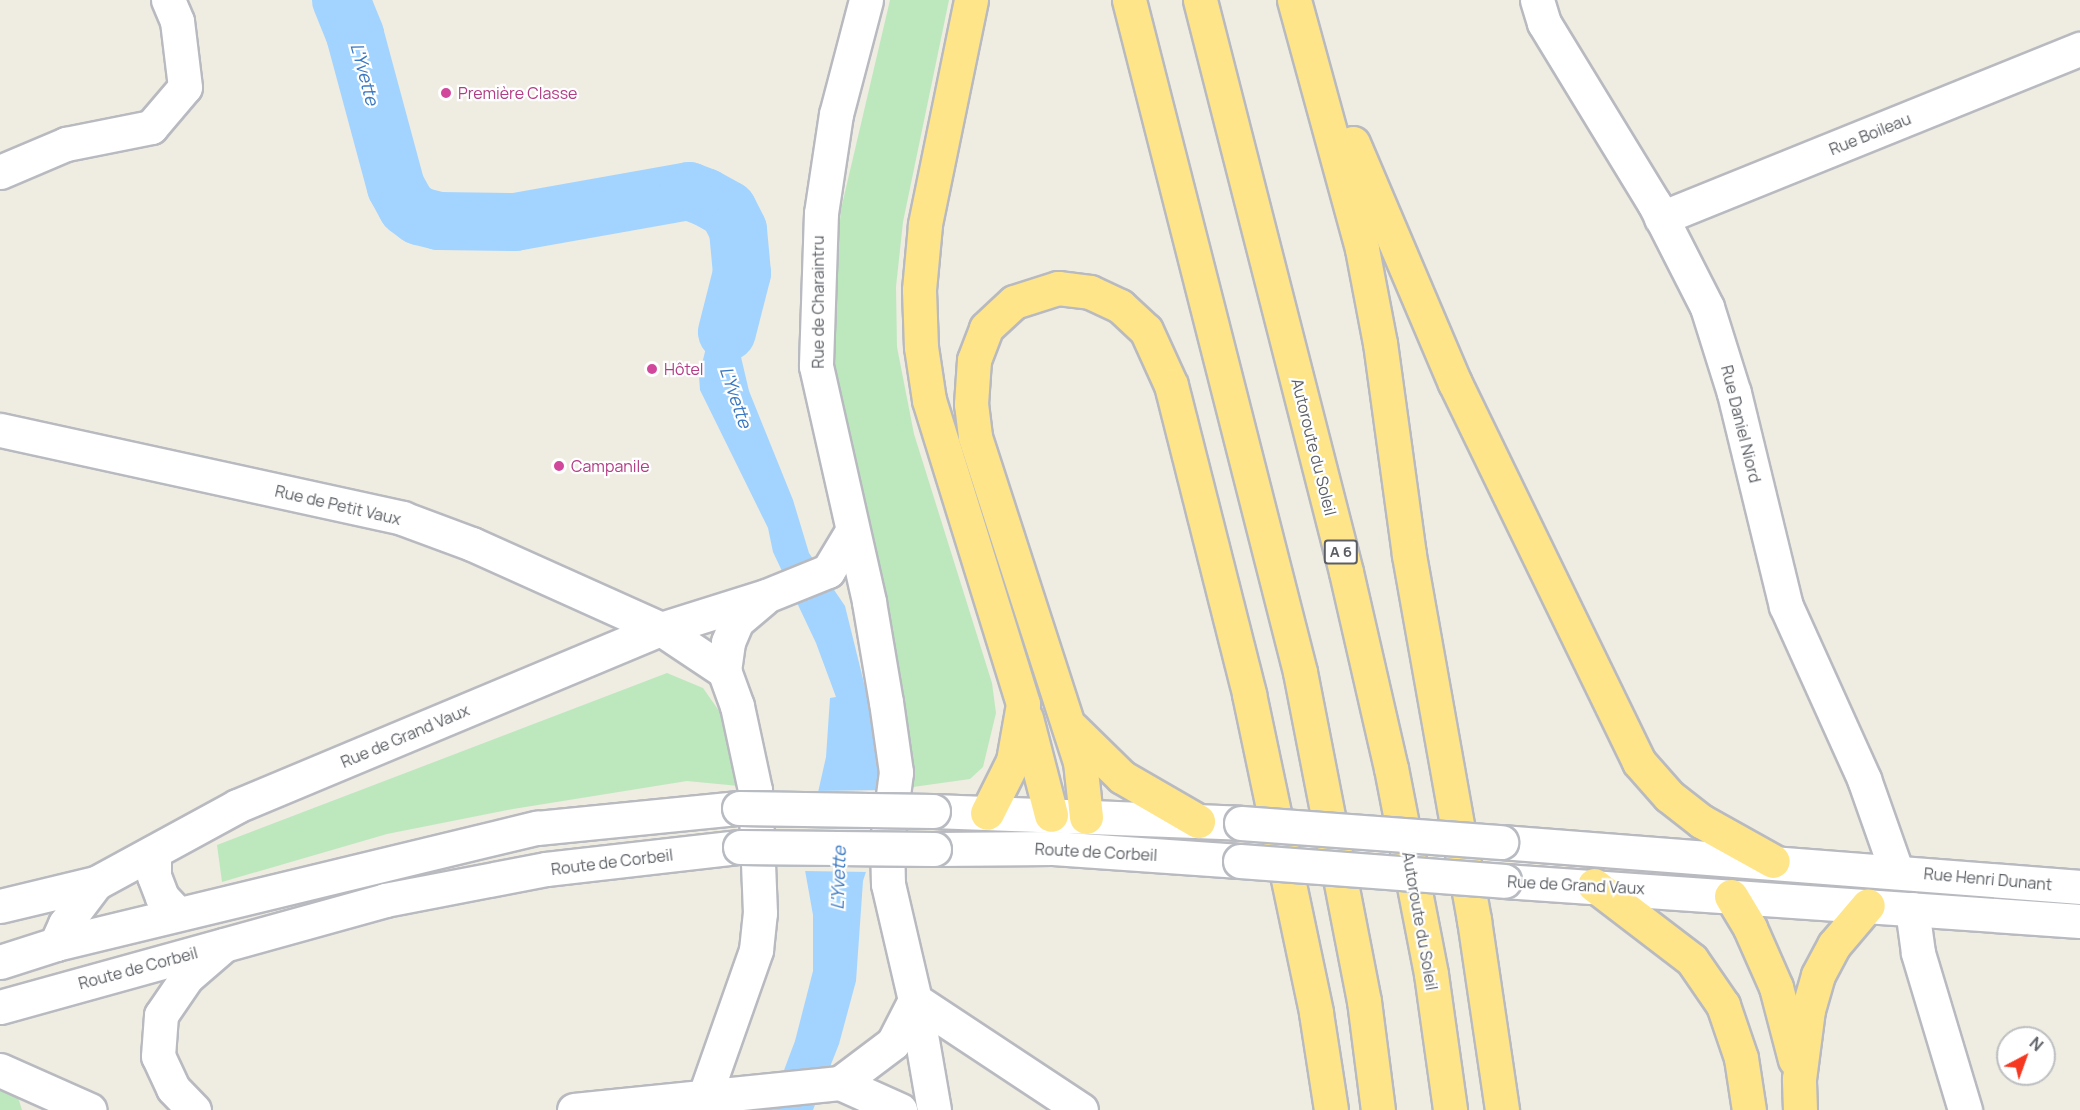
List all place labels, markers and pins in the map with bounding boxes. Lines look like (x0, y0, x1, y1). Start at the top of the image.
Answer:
place label: Première Classe (458, 83, 577, 103)
marker: Première Classe (439, 86, 453, 100)
place label: Hôtel (664, 359, 704, 379)
marker: Hôtel (645, 362, 659, 376)
place label: Campanile (571, 456, 650, 476)
marker: Campanile (552, 459, 566, 473)

